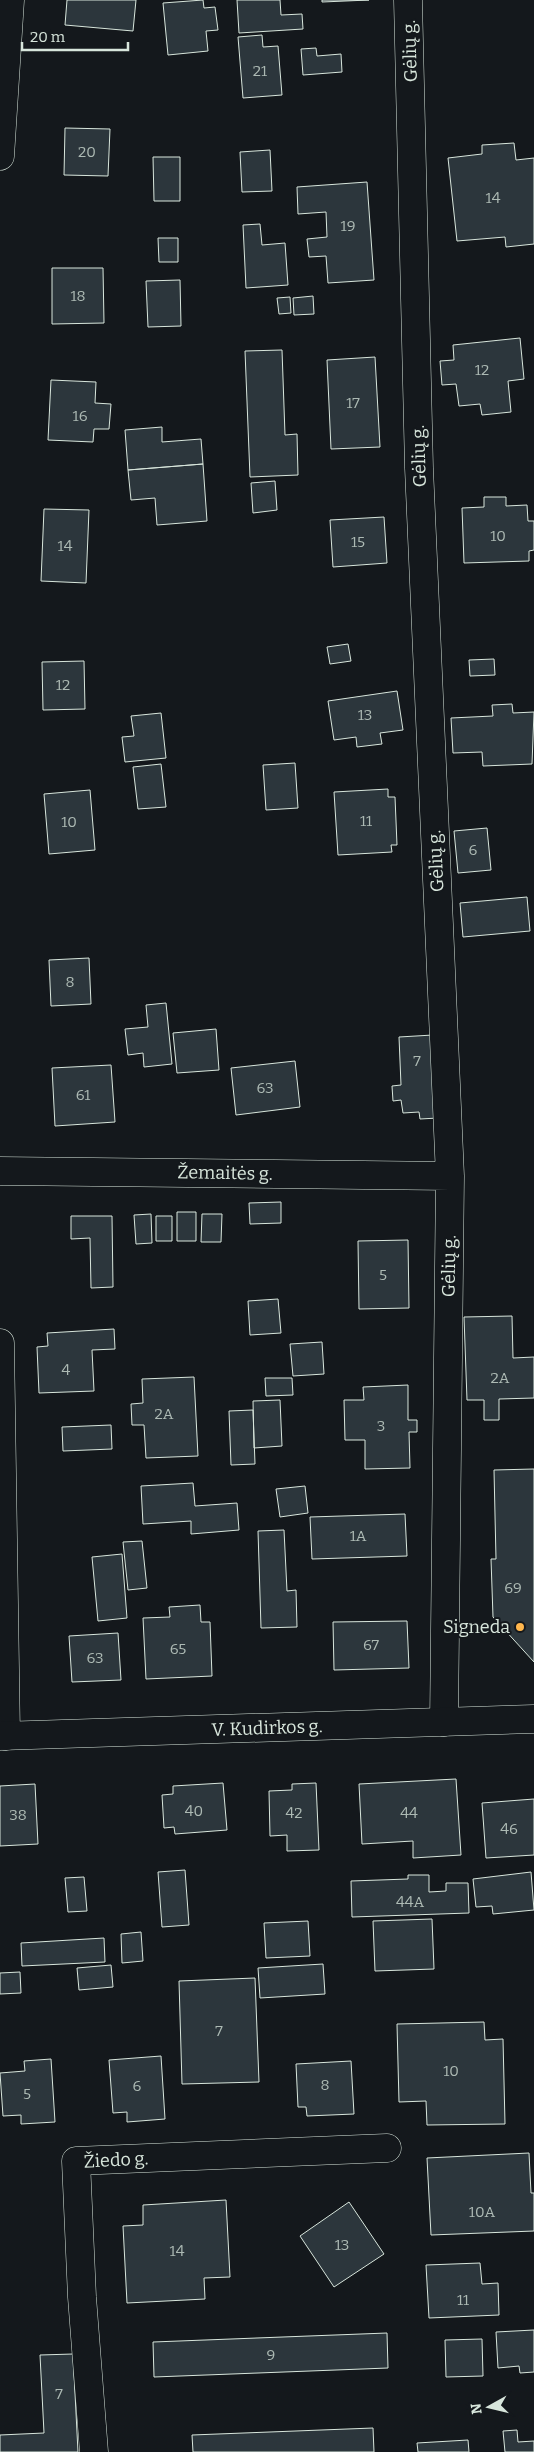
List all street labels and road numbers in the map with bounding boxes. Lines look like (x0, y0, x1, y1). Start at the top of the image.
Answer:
street label: Gėlių g. (398, 20, 422, 82)
street label: Gėlių g. (407, 425, 431, 487)
street label: Gėlių g. (423, 829, 449, 893)
street label: Žemaitės g. (177, 1161, 273, 1185)
street label: Gėlių g. (437, 1235, 461, 1297)
street label: V. Kudirkos g. (211, 1715, 323, 1741)
street label: Žiedo g. (83, 2147, 149, 2173)

